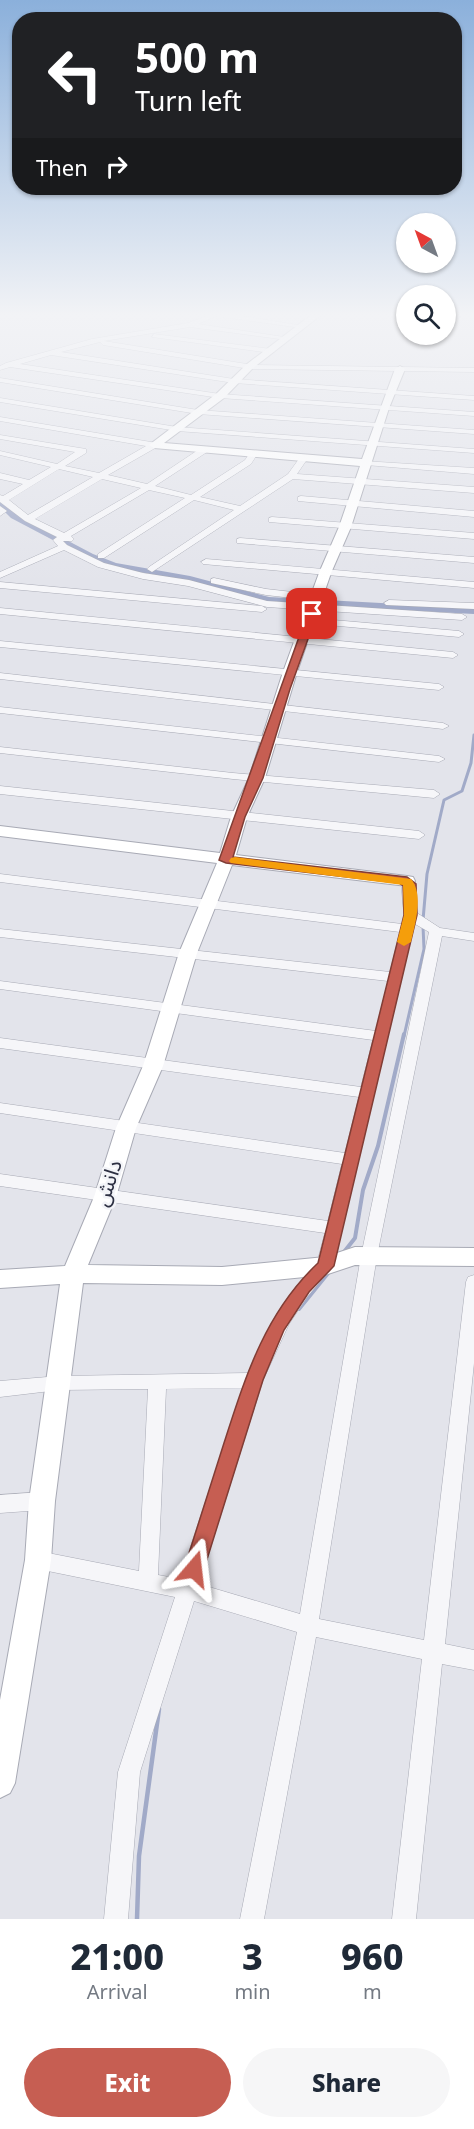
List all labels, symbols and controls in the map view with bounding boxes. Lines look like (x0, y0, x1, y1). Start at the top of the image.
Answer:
text: 500 m (135, 28, 259, 85)
icon: left (36, 36, 114, 114)
text: Turn left (135, 82, 241, 119)
icon: right (100, 150, 133, 183)
text: Then (36, 152, 88, 182)
north arrow (396, 213, 456, 273)
map controls (396, 213, 456, 345)
button: search (396, 285, 456, 345)
pin (286, 588, 337, 639)
icon: arrive (295, 597, 328, 630)
street label: دانش (86, 1156, 128, 1210)
position arrow (162, 1537, 226, 1601)
text: 21:00 (70, 1932, 164, 1981)
text: 3 (242, 1932, 263, 1981)
text: 960 (341, 1932, 404, 1981)
text: Arrival (87, 1978, 148, 2005)
text: min (234, 1978, 271, 2005)
text: m (363, 1978, 382, 2005)
button: Exit (24, 2048, 231, 2117)
button: Share (243, 2048, 450, 2117)

